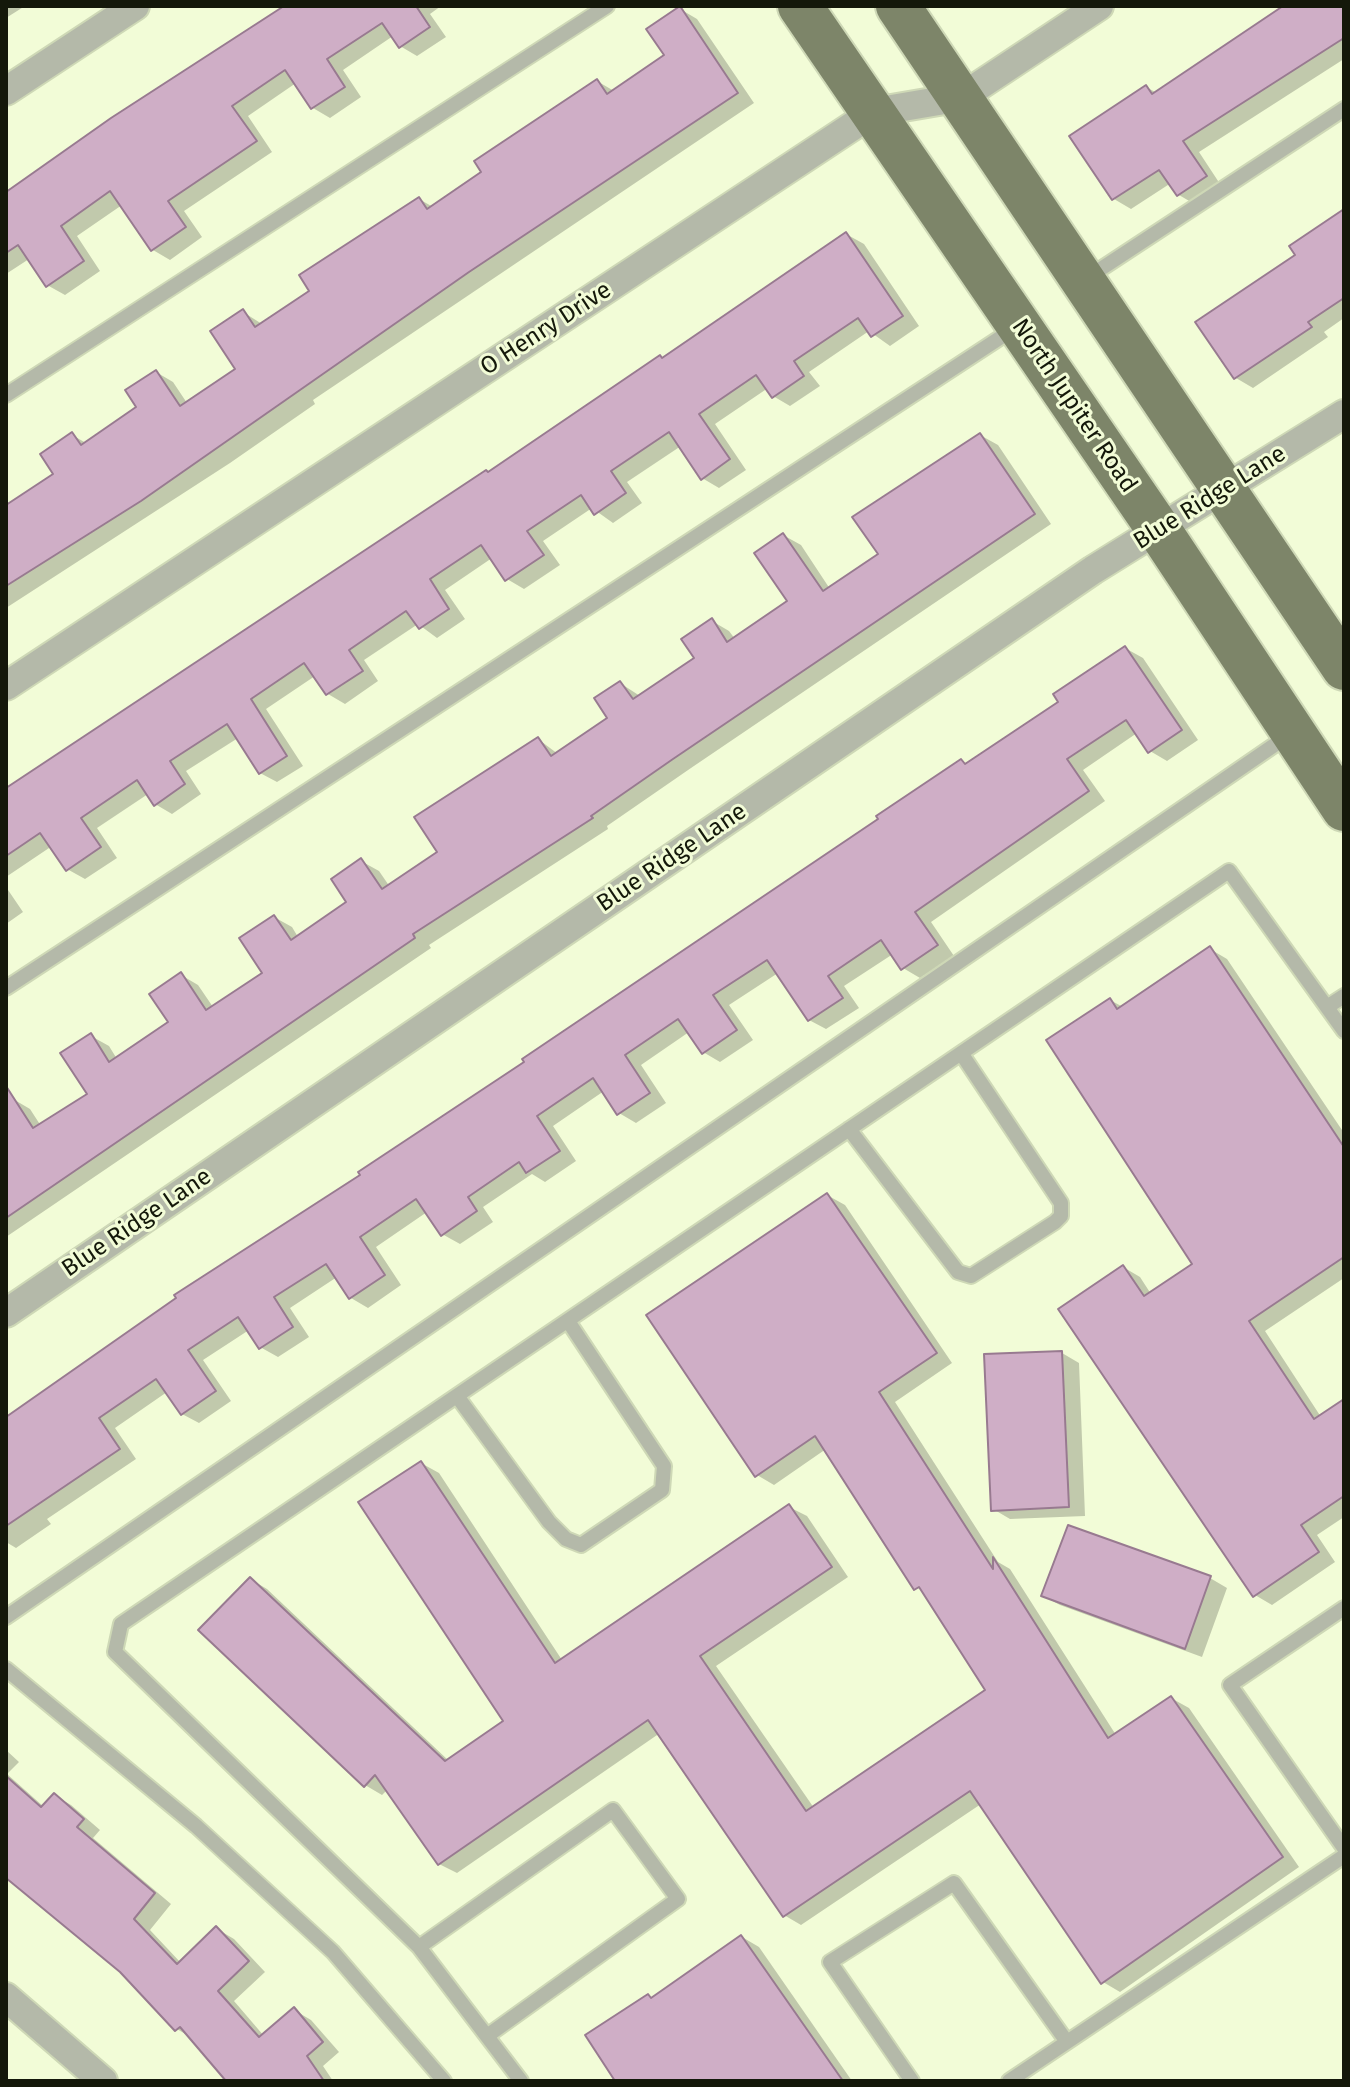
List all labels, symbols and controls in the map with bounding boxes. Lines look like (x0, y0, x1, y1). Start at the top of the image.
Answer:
street label: O Henry Drive (475, 276, 617, 382)
street label: North Jupiter Road (1005, 314, 1143, 498)
street label: Blue Ridge Lane (1129, 440, 1291, 556)
street label: Blue Ridge Lane (592, 797, 752, 919)
street label: Blue Ridge Lane (57, 1162, 217, 1284)

